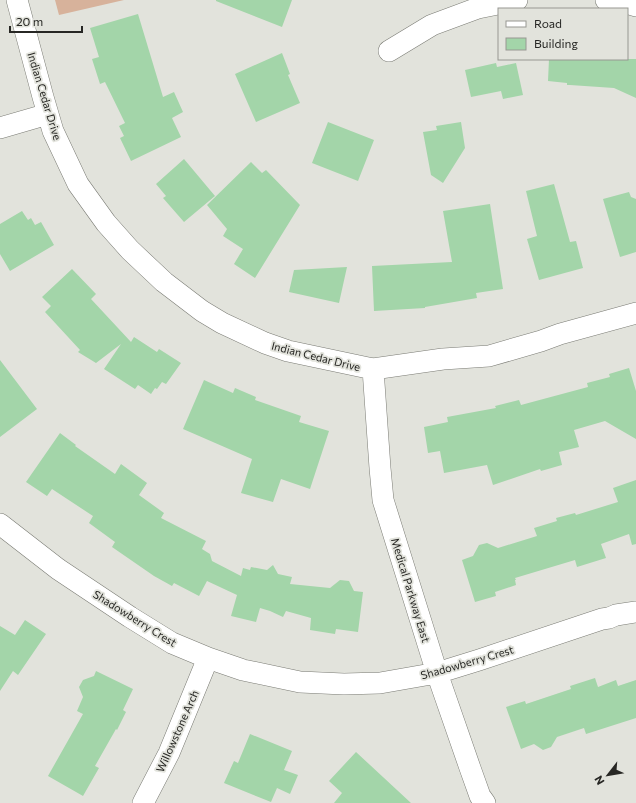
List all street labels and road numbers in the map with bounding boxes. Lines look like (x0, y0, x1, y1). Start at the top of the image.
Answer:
street label: Indian Cedar Drive (25, 50, 65, 142)
street label: Indian Cedar Drive (270, 339, 362, 373)
street label: Medical Parkway East (389, 536, 433, 644)
street label: Shadowberry Crest (91, 587, 180, 649)
street label: Shadowberry Crest (419, 642, 515, 681)
street label: Willowstone Arch (153, 688, 201, 774)

